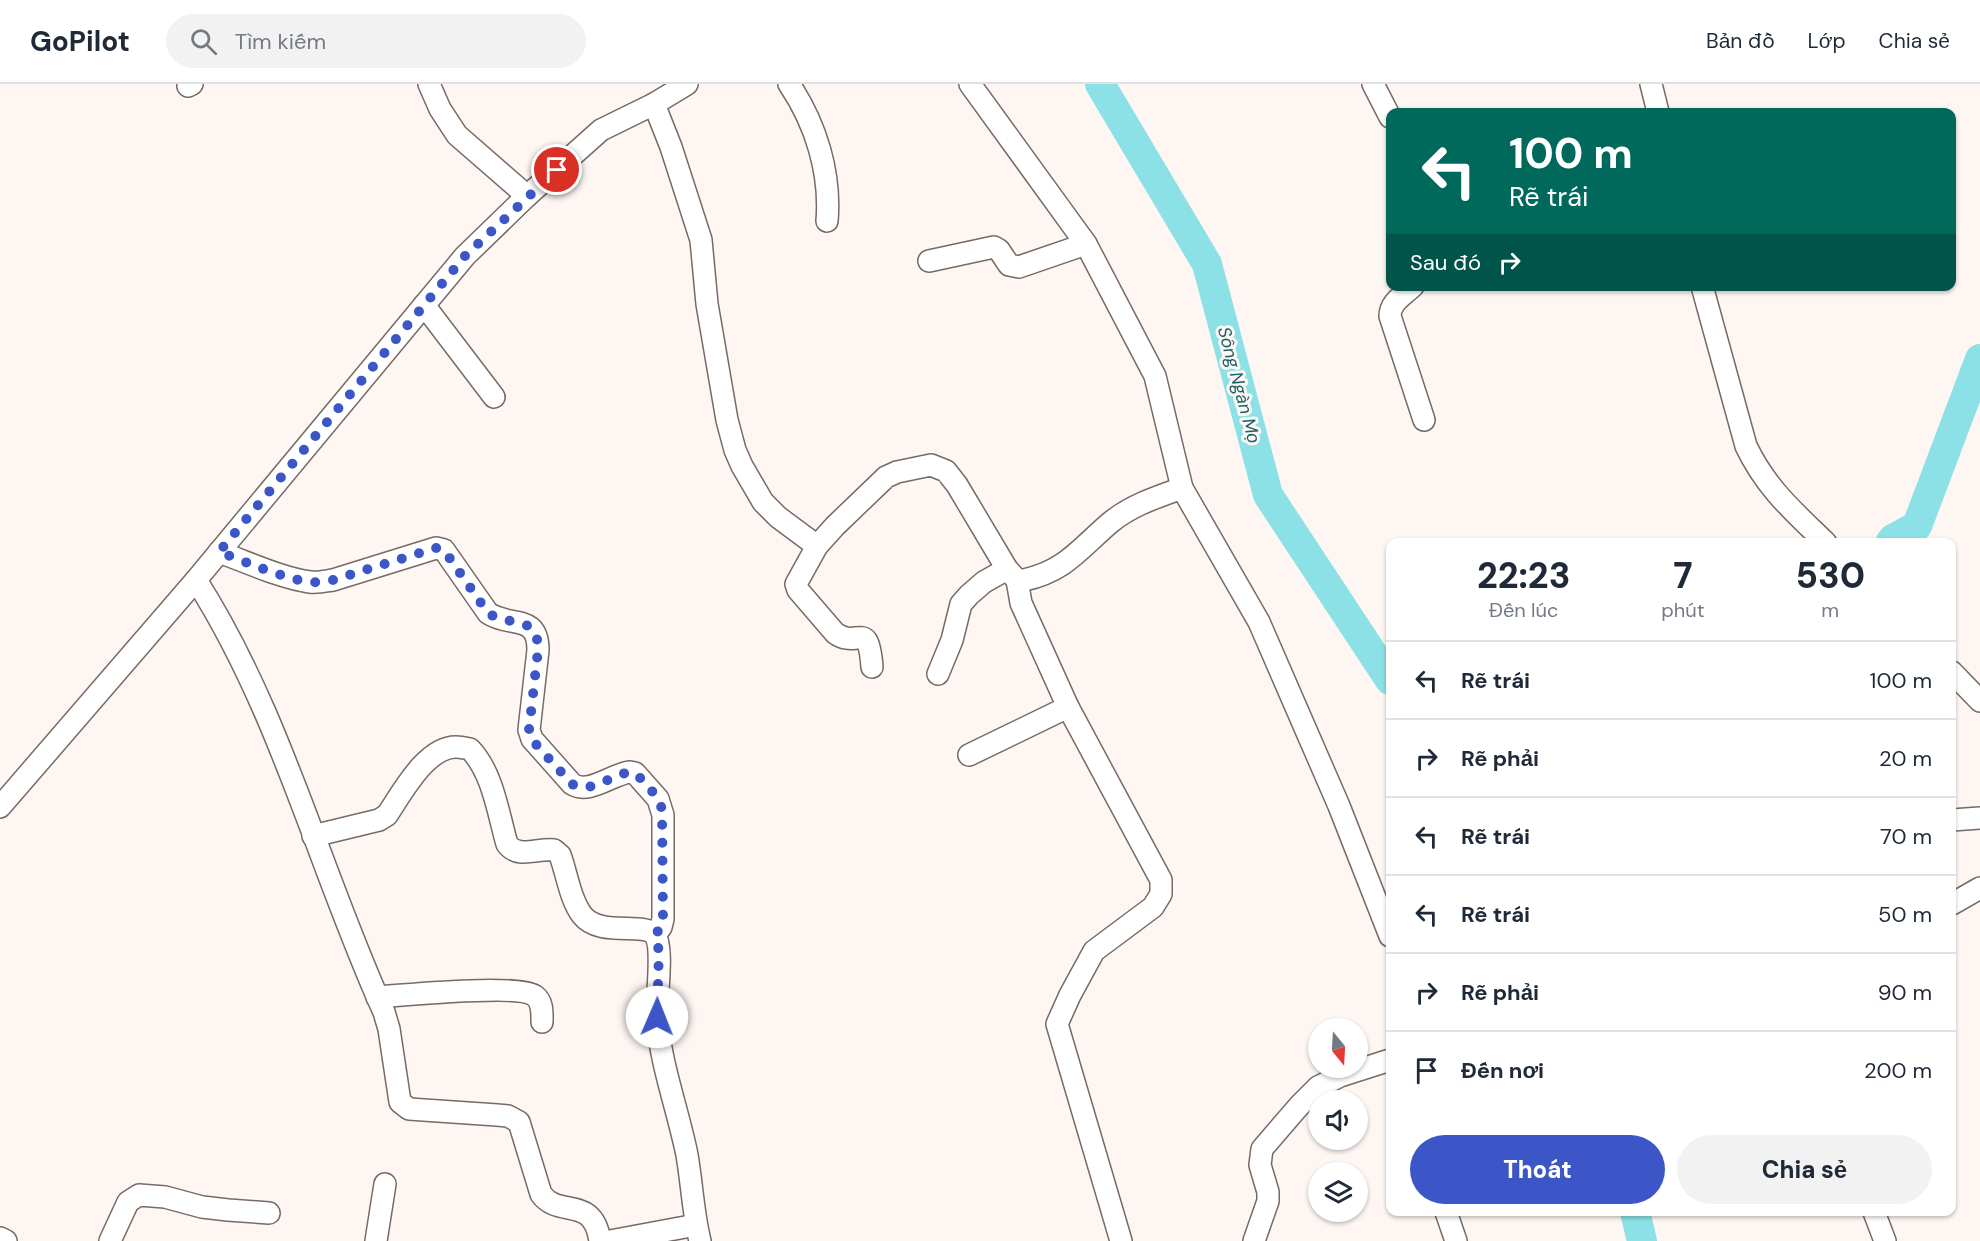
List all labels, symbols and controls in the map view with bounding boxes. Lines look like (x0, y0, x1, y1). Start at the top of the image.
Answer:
search box (166, 14, 586, 68)
text: GoPilot (30, 23, 130, 60)
icon: search (187, 25, 220, 58)
text: Tìm kiếm (235, 27, 326, 56)
text: Bản đồ (1706, 27, 1775, 55)
text: Lớp (1808, 27, 1846, 55)
text: Chia sẻ (1879, 27, 1950, 55)
text: 100 m (1509, 126, 1633, 181)
icon: left (1410, 132, 1488, 210)
pin (531, 144, 582, 195)
icon: arrive (540, 153, 573, 186)
text: Rẽ trái (1509, 179, 1589, 214)
icon: right (1493, 246, 1526, 279)
text: Sau đó (1410, 248, 1481, 277)
water label: Sông Ngàn Mọ (1212, 324, 1266, 446)
text: 22:23 (1477, 552, 1570, 599)
text: 7 (1673, 552, 1693, 599)
text: 530 (1795, 552, 1865, 599)
text: Đến lúc (1489, 597, 1558, 623)
text: phút (1661, 597, 1705, 623)
text: m (1821, 597, 1839, 623)
icon: left (1410, 664, 1443, 697)
text: Rẽ trái (1461, 666, 1530, 695)
text: 100 m (1870, 666, 1932, 695)
icon: right (1410, 742, 1443, 775)
text: Rẽ phải (1461, 744, 1539, 773)
text: 20 m (1879, 744, 1932, 773)
icon: left (1410, 820, 1443, 853)
text: Rẽ trái (1461, 822, 1530, 851)
text: 70 m (1880, 822, 1932, 851)
icon: left (1410, 898, 1443, 931)
text: Rẽ trái (1461, 900, 1530, 929)
text: 50 m (1878, 900, 1932, 929)
icon: right (1410, 976, 1443, 1009)
text: Rẽ phải (1461, 978, 1539, 1007)
text: 90 m (1878, 978, 1932, 1007)
position arrow (625, 985, 689, 1049)
north arrow (1308, 1018, 1368, 1078)
map controls (1308, 1018, 1368, 1222)
icon: arrive (1410, 1054, 1443, 1087)
text: Đến nơi (1461, 1056, 1544, 1085)
text: 200 m (1864, 1056, 1932, 1085)
button: sound (1308, 1090, 1368, 1150)
button: Thoát (1410, 1135, 1665, 1204)
button: Chia sẻ (1677, 1135, 1932, 1204)
button: layers (1308, 1162, 1368, 1222)

